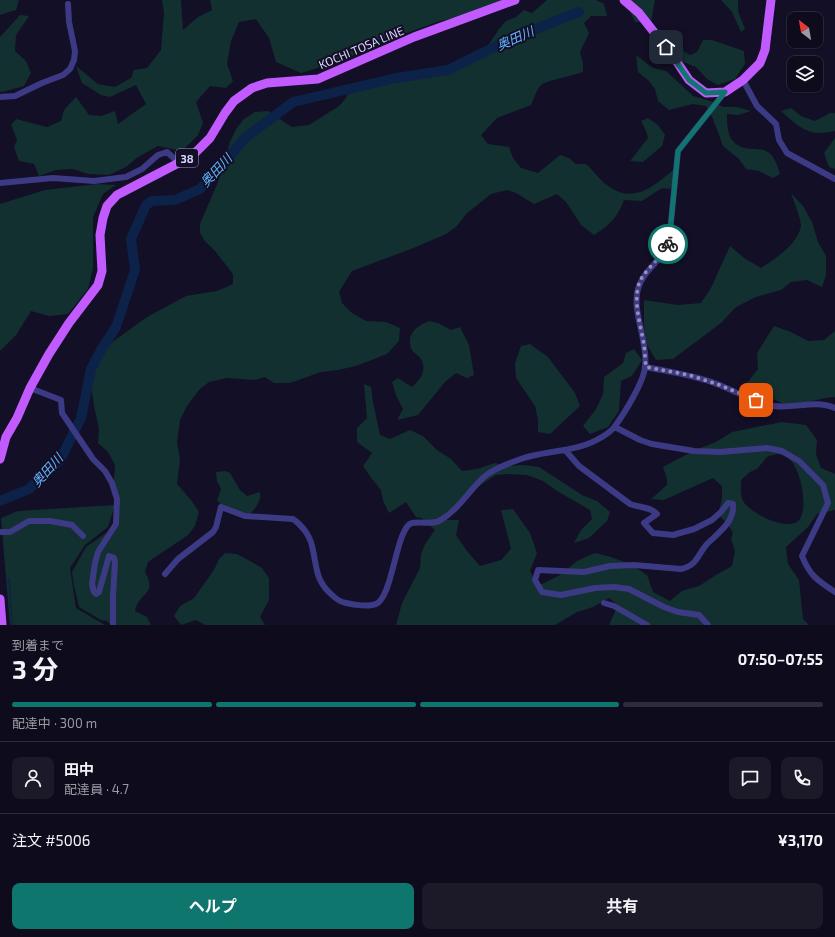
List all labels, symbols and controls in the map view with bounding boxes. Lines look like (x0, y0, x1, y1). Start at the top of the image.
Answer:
north arrow (787, 12, 823, 48)
map controls (787, 12, 823, 92)
water label: 奥田川 (494, 22, 538, 53)
street label: KOCHI TOSA LINE (316, 23, 406, 71)
pin (649, 30, 683, 64)
icon: home (655, 36, 677, 58)
button: layers (787, 56, 823, 92)
road number: 38 (176, 149, 198, 167)
water label: 奥田川 (197, 149, 237, 190)
courier (648, 224, 688, 264)
icon: bike (657, 233, 679, 255)
pin (739, 383, 773, 417)
icon: bag (745, 389, 767, 411)
water label: 奥田川 (28, 449, 67, 490)
text: 到着まで (12, 637, 64, 653)
text: 07:50–07:55 (738, 650, 823, 668)
text: 3 分 (12, 653, 58, 684)
text: 配達中 · 300 m (12, 715, 97, 731)
button: person (12, 757, 54, 799)
button: chat (729, 757, 771, 799)
button: phone (781, 757, 823, 799)
text: 田中 (64, 760, 94, 778)
text: 配達員 · 4.7 (64, 781, 129, 797)
text: 注文 #5006 (12, 831, 90, 849)
text: ¥3,170 (778, 831, 823, 849)
button: ヘルプ (12, 883, 414, 929)
button: 共有 (422, 883, 823, 929)

